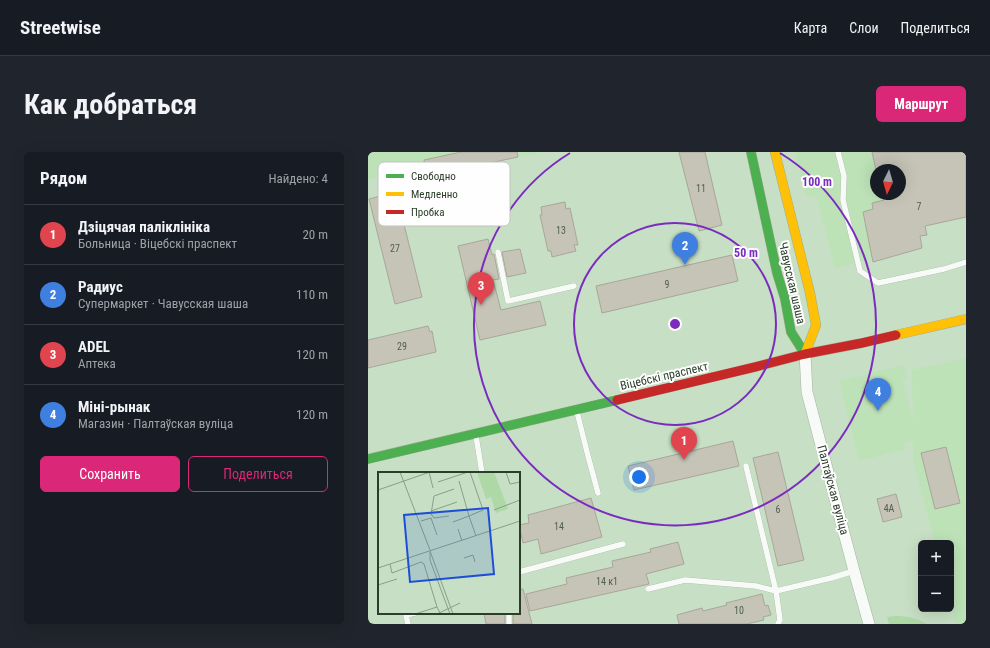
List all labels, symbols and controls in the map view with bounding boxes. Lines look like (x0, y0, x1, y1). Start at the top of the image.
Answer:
text: Streetwise (20, 16, 101, 39)
text: Карта (794, 20, 827, 36)
text: Слои (849, 20, 879, 36)
text: Поделиться (901, 20, 970, 36)
button: Маршрут (876, 86, 966, 122)
text: Как добраться (24, 88, 197, 121)
legend (378, 162, 510, 226)
north arrow (870, 164, 906, 200)
text: Рядом (40, 168, 87, 188)
text: Свободно (411, 170, 456, 183)
text: Найдено: 4 (268, 171, 328, 186)
text: 100 m (802, 175, 832, 189)
house number: 11 (696, 183, 706, 194)
text: Медленно (411, 188, 458, 201)
house number: 7 (917, 201, 922, 212)
text: Пробка (411, 206, 445, 219)
text: Дзіцячая паліклініка (78, 218, 210, 236)
house number: 13 (556, 225, 566, 236)
text: 1 (50, 227, 56, 242)
text: 20 m (302, 227, 328, 242)
pin: 2 (672, 232, 698, 265)
text: Больница · Віцебскі праспект (78, 236, 237, 251)
street label: Чавусская шаша (776, 241, 808, 325)
house number: 27 (390, 243, 400, 254)
text: 50 m (734, 246, 758, 260)
pin: 3 (468, 272, 494, 305)
text: Радиус (78, 278, 123, 296)
house number: 9 (665, 279, 670, 290)
text: 2 (50, 287, 56, 302)
text: 110 m (296, 287, 328, 302)
text: Супермаркет · Чавусская шаша (78, 296, 248, 311)
centre of rings (668, 317, 682, 331)
text: ADEL (78, 338, 110, 356)
house number: 29 (397, 341, 407, 352)
text: 3 (50, 347, 56, 362)
text: 120 m (296, 347, 328, 362)
text: Аптека (78, 356, 116, 371)
street label: Віцебскі праспект (619, 359, 709, 393)
pin: 4 (865, 378, 891, 411)
text: Міні-рынак (78, 398, 150, 416)
text: 4 (50, 407, 56, 422)
text: 120 m (296, 407, 328, 422)
text: Магазин · Палтаўская вуліца (78, 416, 233, 431)
pin: 1 (671, 427, 697, 460)
street label: Палтаўская вуліца (814, 444, 852, 537)
button: Сохранить (40, 456, 180, 492)
button: Поделиться (188, 456, 328, 492)
your location (629, 467, 649, 487)
inset map (378, 472, 520, 614)
house number: 4А (884, 503, 895, 514)
house number: 6 (776, 504, 781, 515)
house number: 14 (554, 521, 564, 532)
map controls (918, 540, 954, 612)
button: + (918, 540, 954, 576)
house number: 14 к1 (596, 576, 618, 587)
button: − (918, 576, 954, 612)
house number: 10 (734, 605, 744, 616)

